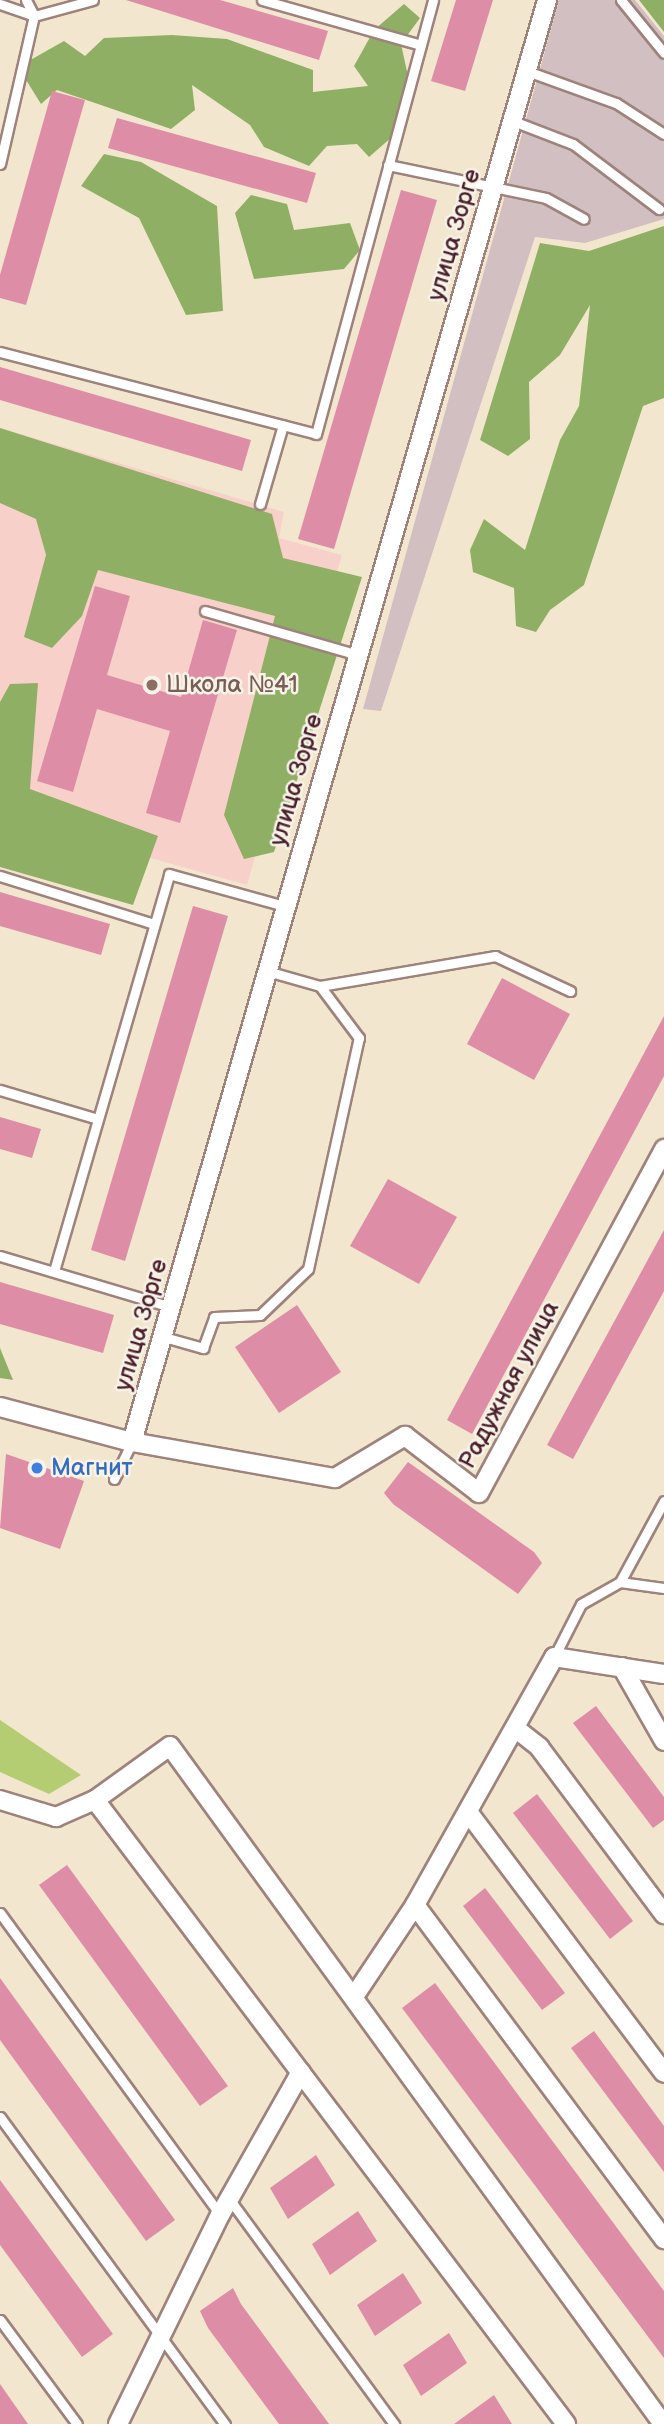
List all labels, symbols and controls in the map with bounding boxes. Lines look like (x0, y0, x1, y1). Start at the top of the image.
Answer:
street label: улица Зорге (421, 166, 487, 304)
place label: Школа №41 (166, 671, 298, 699)
marker: Школа №41 (144, 677, 160, 693)
street label: улица Зорге (263, 711, 329, 849)
street label: улица Зорге (108, 1256, 174, 1394)
street label: Радужная улица (453, 1296, 565, 1474)
place label: Магнит (51, 1454, 133, 1482)
marker: Магнит (29, 1460, 45, 1476)

